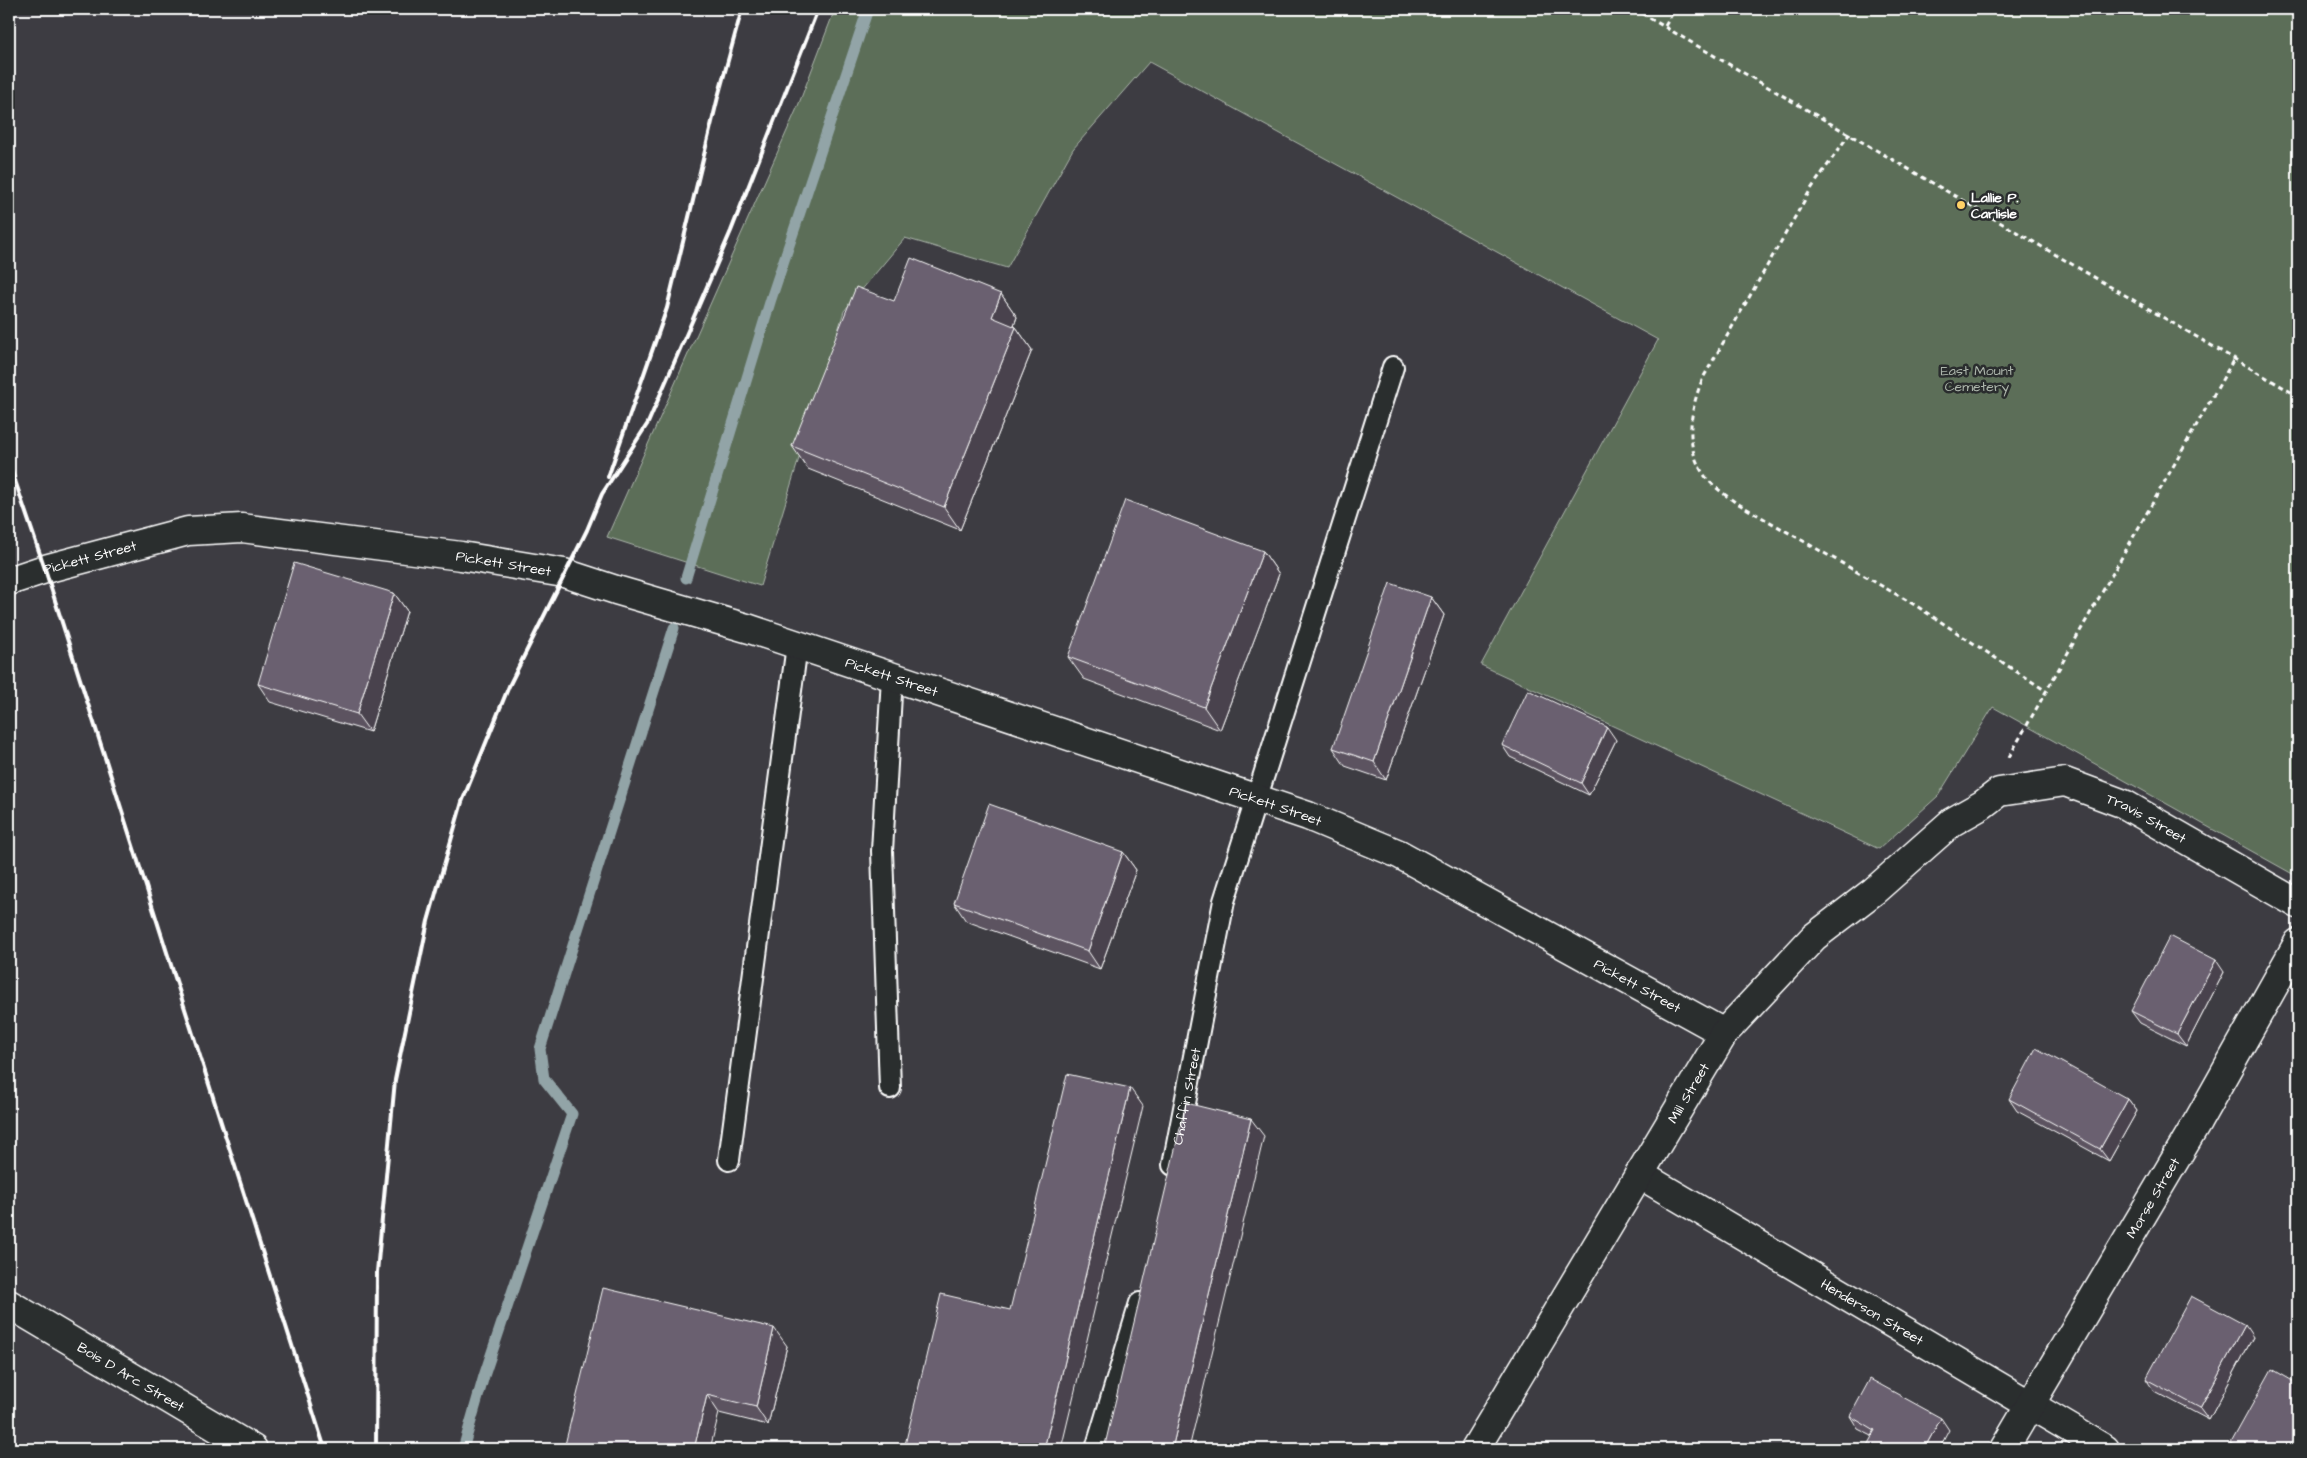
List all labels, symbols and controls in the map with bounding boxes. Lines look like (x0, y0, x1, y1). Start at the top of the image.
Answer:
place label: Lallie P. Carlisle (1971, 188, 2018, 224)
marker: Lallie P. Carlisle (1955, 199, 1967, 211)
park label: East Mount Cemetery (1941, 361, 2014, 397)
street label: Pickett Street (41, 536, 139, 580)
street label: Pickett Street (455, 546, 553, 582)
street label: Pickett Street (843, 653, 941, 702)
street label: Pickett Street (1227, 781, 1325, 832)
street label: Travis Street (2103, 789, 2190, 849)
street label: Pickett Street (1590, 954, 1684, 1018)
street label: Chaffin Street (1168, 1046, 1206, 1147)
street label: Mill Street (1663, 1059, 1715, 1127)
street label: Morse Street (2122, 1154, 2185, 1242)
street label: Henderson Street (1817, 1274, 1927, 1351)
street label: Bois D Arc Street (73, 1338, 188, 1417)

